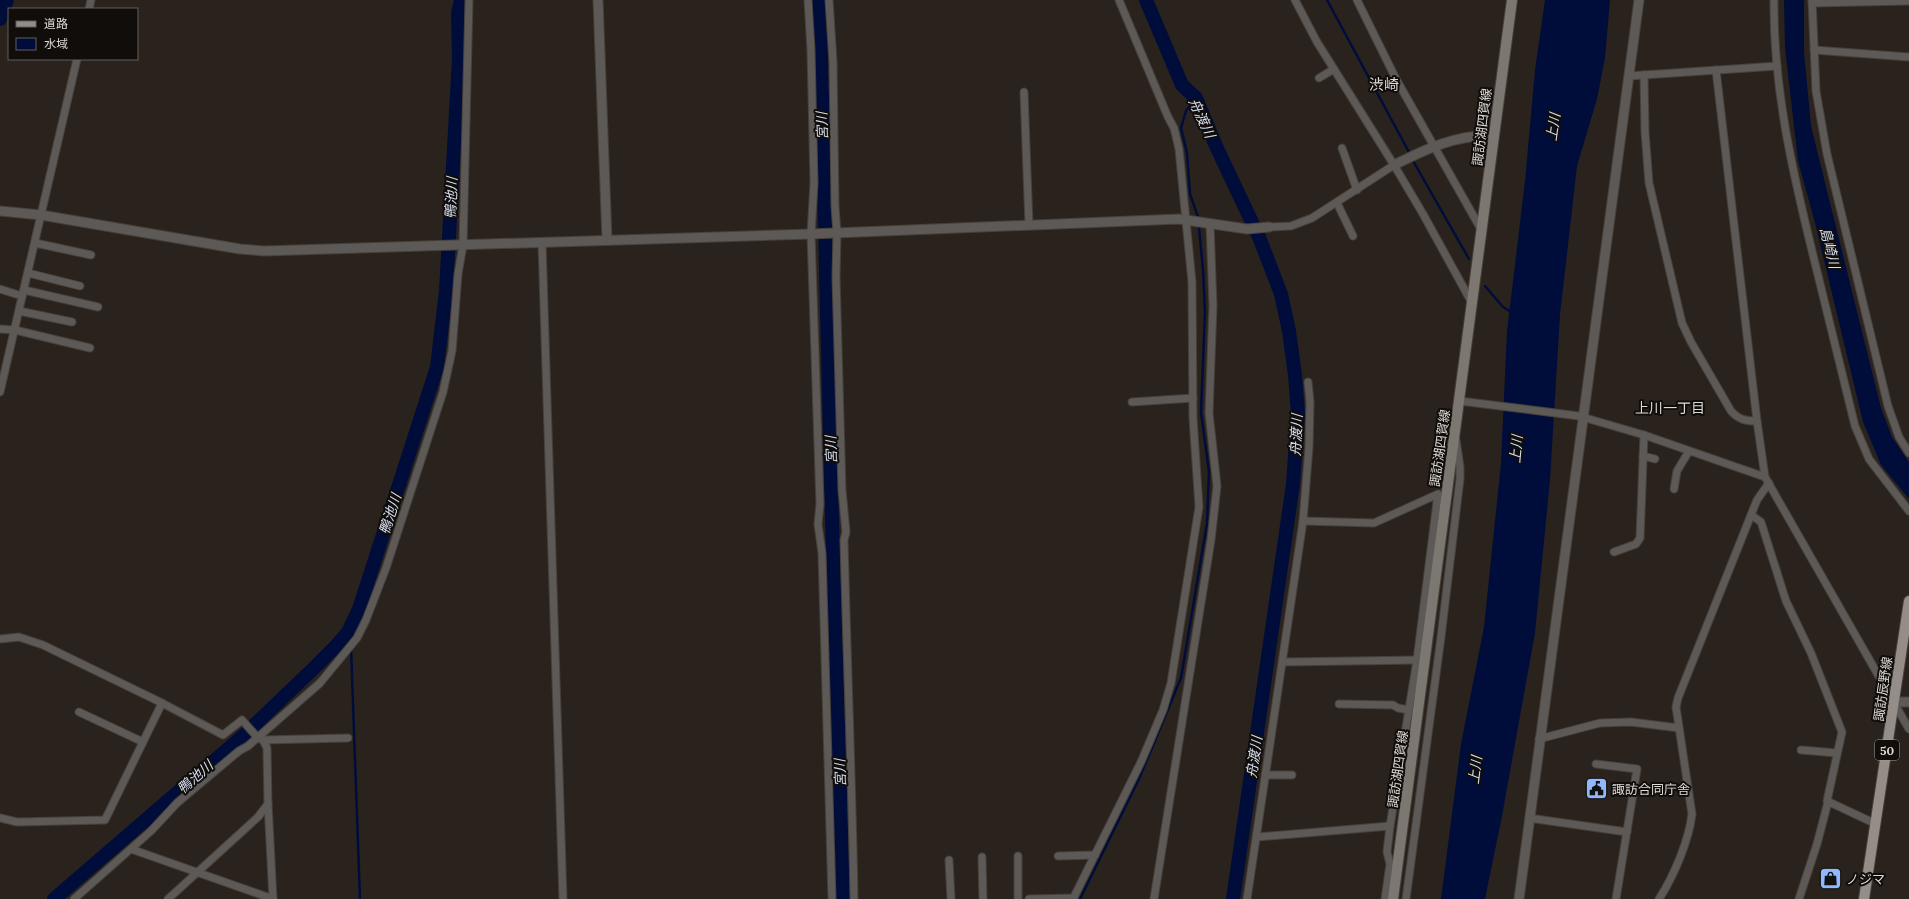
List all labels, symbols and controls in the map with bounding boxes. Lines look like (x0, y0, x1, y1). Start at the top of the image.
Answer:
legend (8, 8, 138, 60)
text: 道路 (44, 16, 68, 31)
text: 水域 (44, 36, 68, 51)
district label: 渋崎 (1369, 75, 1399, 94)
street label: 諏訪湖四賀線 (1469, 87, 1495, 167)
water label: 舟渡川 (1185, 95, 1220, 143)
water label: 宮川 (812, 110, 831, 140)
water label: 上川 (1542, 110, 1564, 142)
water label: 鴨池川 (441, 175, 461, 219)
water label: 島崎川 (1816, 225, 1844, 272)
district label: 上川一丁目 (1635, 399, 1705, 417)
street label: 諏訪湖四賀線 (1426, 408, 1454, 488)
water label: 舟渡川 (1286, 412, 1306, 456)
water label: 上川 (1506, 432, 1526, 464)
water label: 宮川 (821, 434, 840, 464)
water label: 鴨池川 (375, 489, 406, 537)
street label: 諏訪辰野線 (1870, 656, 1896, 722)
street label: 諏訪湖四賀線 (1384, 729, 1412, 809)
water label: 舟渡川 (1242, 733, 1266, 779)
road number: 50 (1875, 740, 1899, 760)
water label: 上川 (1464, 753, 1486, 785)
water label: 鴨池川 (173, 755, 218, 798)
water label: 宮川 (830, 757, 849, 787)
public building icon: 諏訪合同庁舎 (1583, 776, 1609, 802)
place label: 諏訪合同庁舎 (1612, 781, 1690, 798)
shop icon: ノジマ (1817, 866, 1843, 892)
place label: ノジマ (1846, 871, 1885, 888)

